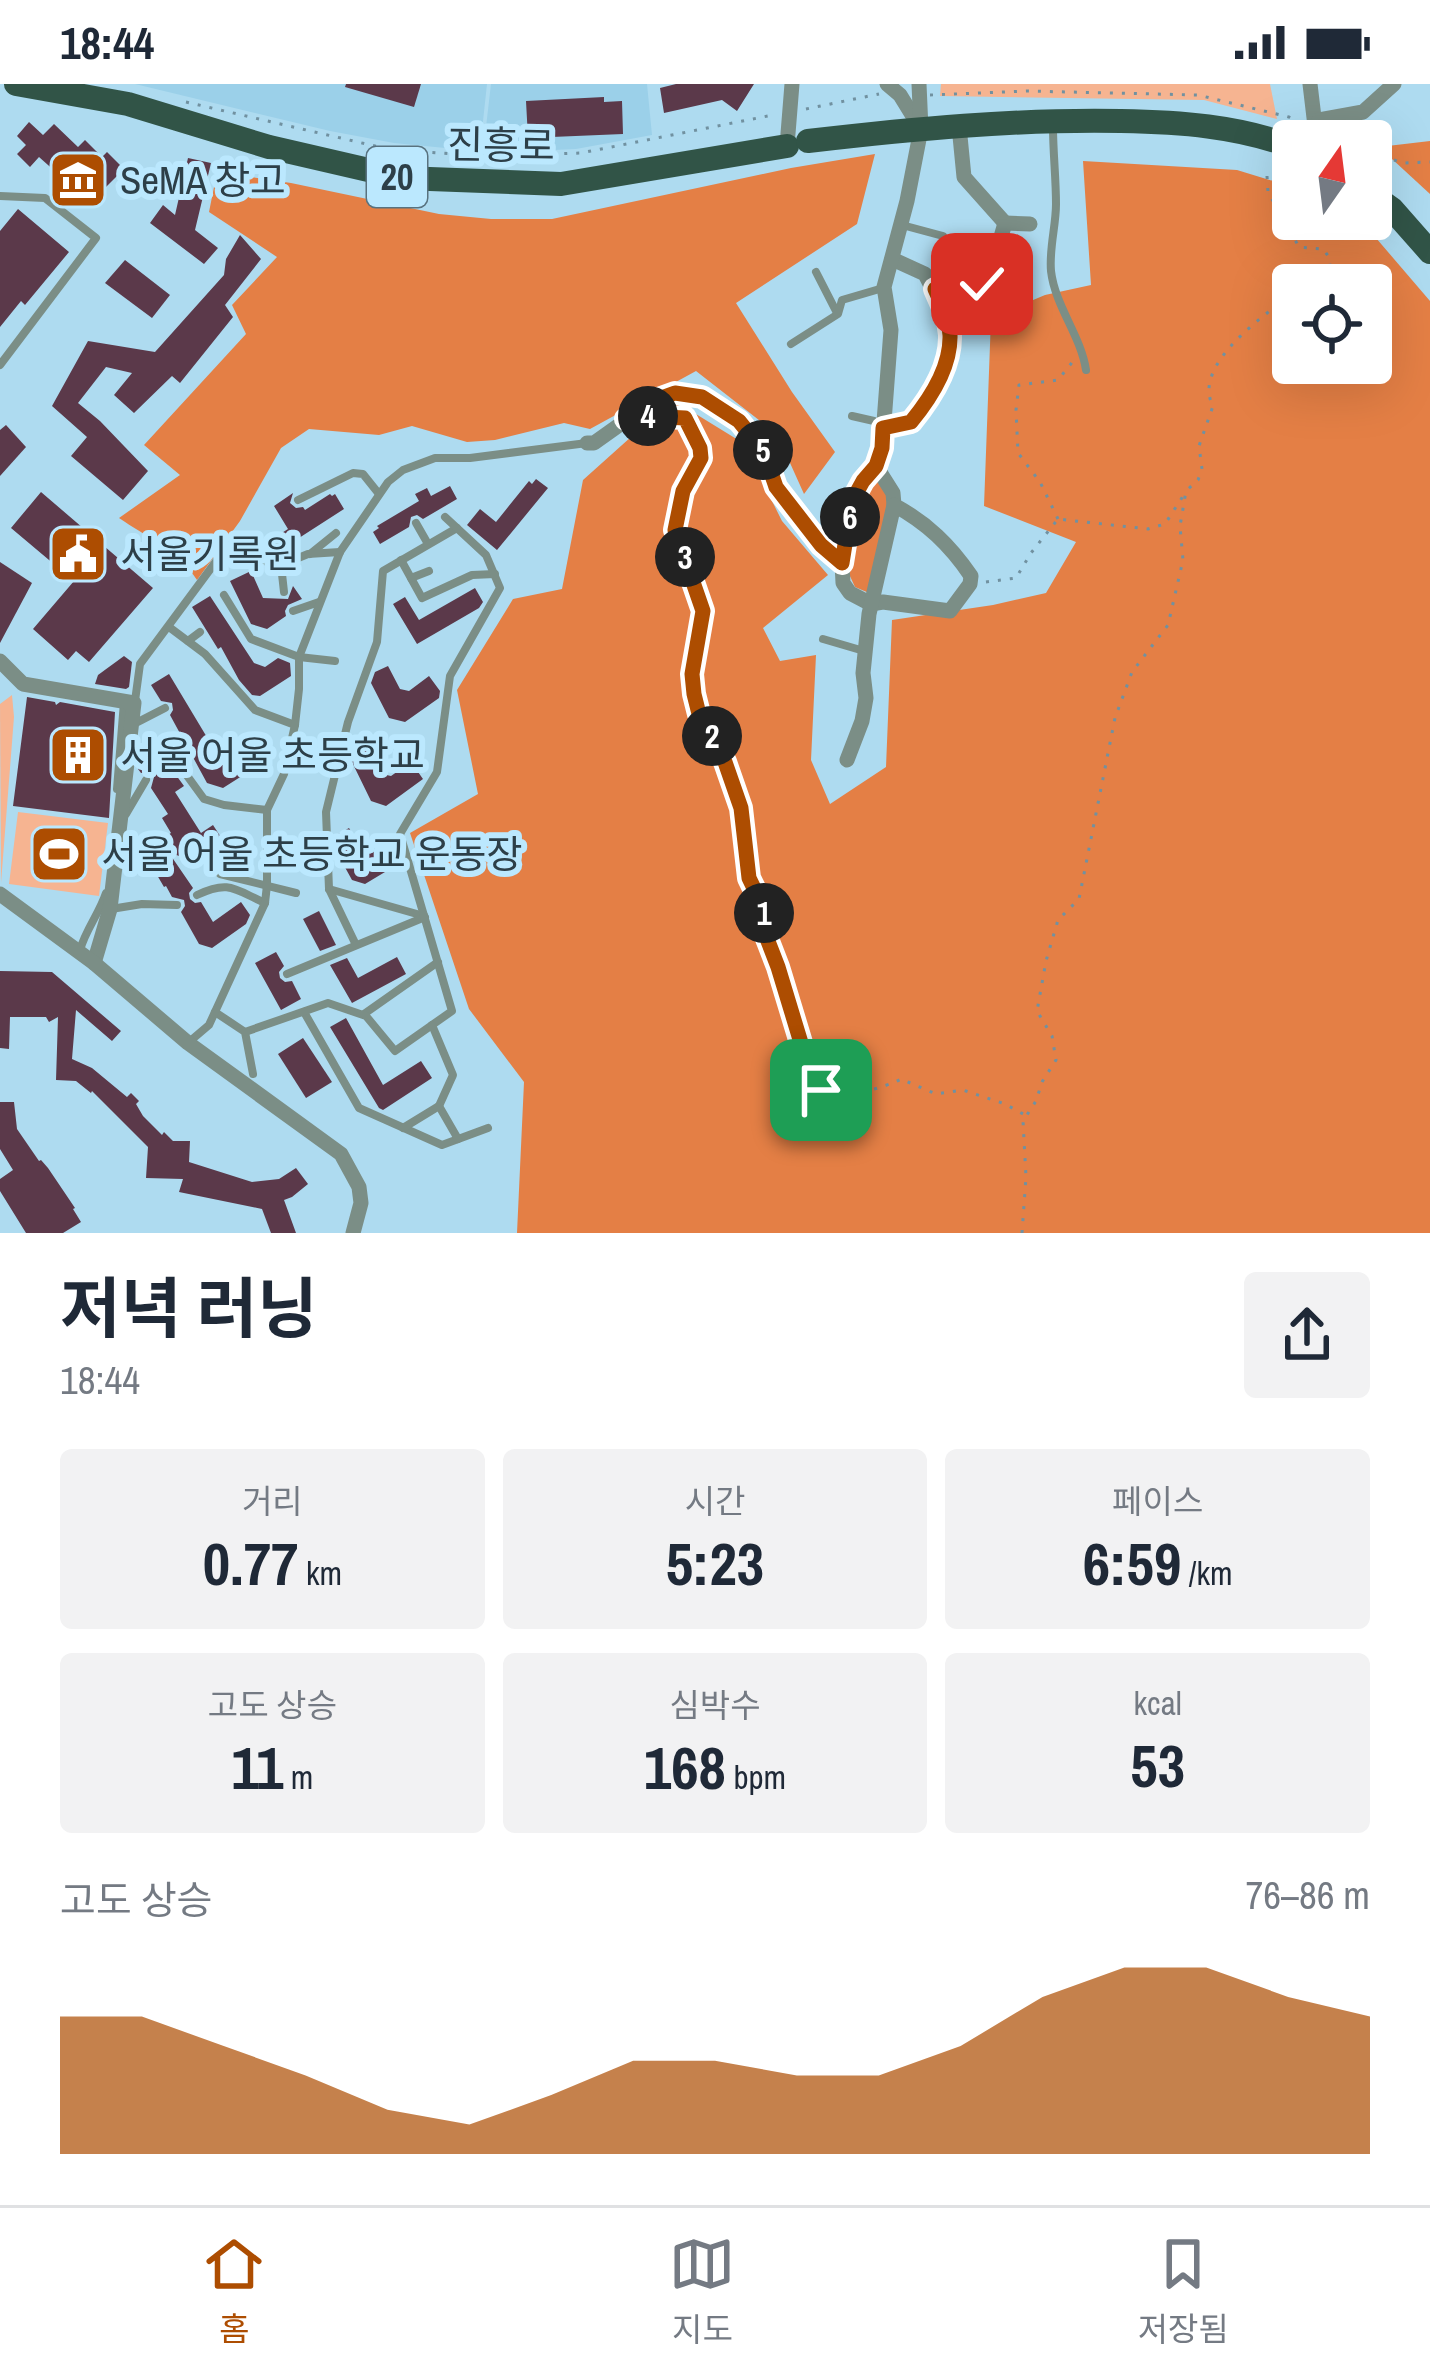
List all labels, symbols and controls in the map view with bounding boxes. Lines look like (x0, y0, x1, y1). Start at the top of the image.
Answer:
text: 18:44 (60, 12, 154, 73)
street label: 진흥로 (447, 118, 555, 172)
north arrow (1272, 120, 1392, 240)
map controls (1272, 120, 1392, 384)
road number: 20 (367, 147, 427, 207)
museum icon: SeMA 창고 (47, 149, 109, 211)
place label: SeMA 창고 (120, 154, 286, 206)
pin (931, 233, 1033, 335)
icon: check (949, 251, 1015, 317)
button: locate (1272, 264, 1392, 384)
pin: 4 (618, 386, 678, 446)
text: 4 (640, 394, 656, 438)
pin: 5 (733, 420, 793, 480)
text: 5 (755, 428, 771, 472)
pin: 6 (820, 487, 880, 547)
text: 6 (842, 495, 858, 539)
public building icon: 서울기록원 (47, 523, 109, 585)
pin: 3 (655, 527, 715, 587)
place label: 서울기록원 (120, 528, 299, 580)
text: 3 (677, 535, 693, 579)
pin: 2 (682, 706, 742, 766)
text: 2 (704, 714, 720, 758)
building icon: 서울 어울 초등학교 (47, 724, 109, 786)
place label: 서울 어울 초등학교 (120, 729, 425, 781)
sports icon: 서울 어울 초등학교 운동장 (28, 823, 90, 885)
place label: 서울 어울 초등학교 운동장 (101, 828, 522, 880)
pin: 1 (734, 883, 794, 943)
text: 1 (756, 891, 772, 935)
pin (770, 1039, 872, 1141)
icon: arrive (788, 1057, 854, 1123)
text: 저녁 러닝 (60, 1264, 318, 1353)
button: share (1244, 1272, 1370, 1398)
text: 18:44 (60, 1354, 140, 1406)
text: 거리 (242, 1479, 303, 1523)
text: 시간 (685, 1479, 745, 1523)
text: 페이스 (1112, 1479, 1203, 1523)
text: 0.77 (203, 1523, 298, 1604)
text: 5:23 (666, 1523, 764, 1604)
text: 6:59 (1083, 1523, 1181, 1604)
text: km (298, 1551, 342, 1595)
text: /km (1181, 1551, 1232, 1595)
text: kcal (1134, 1681, 1182, 1725)
text: 고도 상승 (208, 1683, 337, 1727)
text: 심박수 (669, 1683, 761, 1727)
text: 53 (1130, 1725, 1185, 1806)
text: 11 (231, 1727, 283, 1808)
text: 168 (644, 1727, 726, 1808)
text: m (283, 1755, 313, 1799)
text: bpm (726, 1755, 786, 1799)
text: 76–86 m (1246, 1869, 1370, 1921)
text: 고도 상승 (60, 1874, 212, 1926)
tab: 홈 (201, 2231, 267, 2351)
tab: 지도 (669, 2231, 735, 2351)
tab: 저장됨 (1138, 2231, 1229, 2351)

